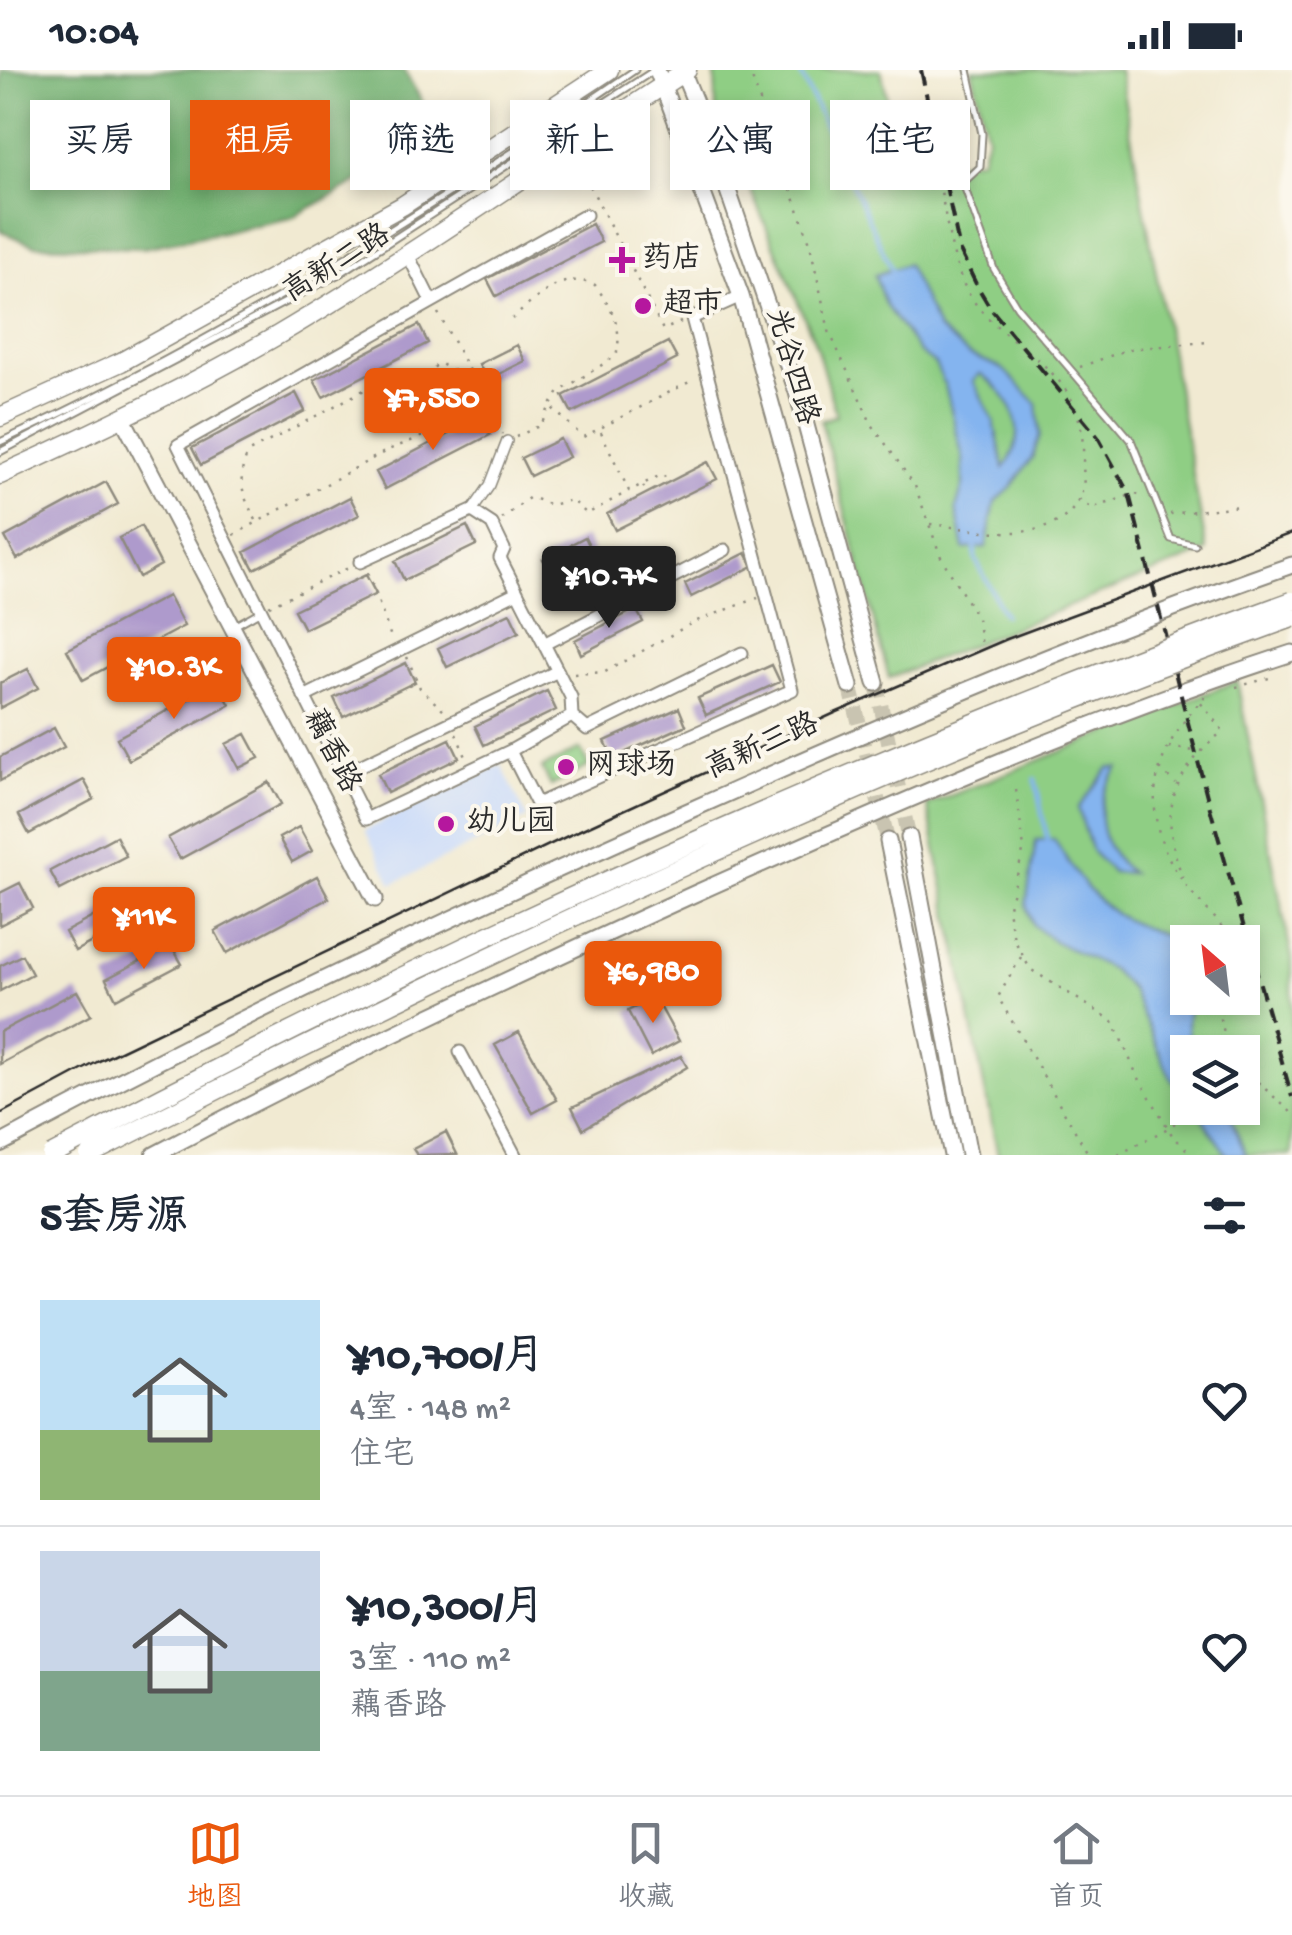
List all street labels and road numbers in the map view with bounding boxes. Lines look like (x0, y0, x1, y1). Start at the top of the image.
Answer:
street label: 高新二路 (277, 217, 398, 312)
street label: 光谷四路 (757, 304, 825, 429)
street label: 藕香路 (294, 703, 368, 800)
street label: 高新三路 (700, 706, 825, 788)

